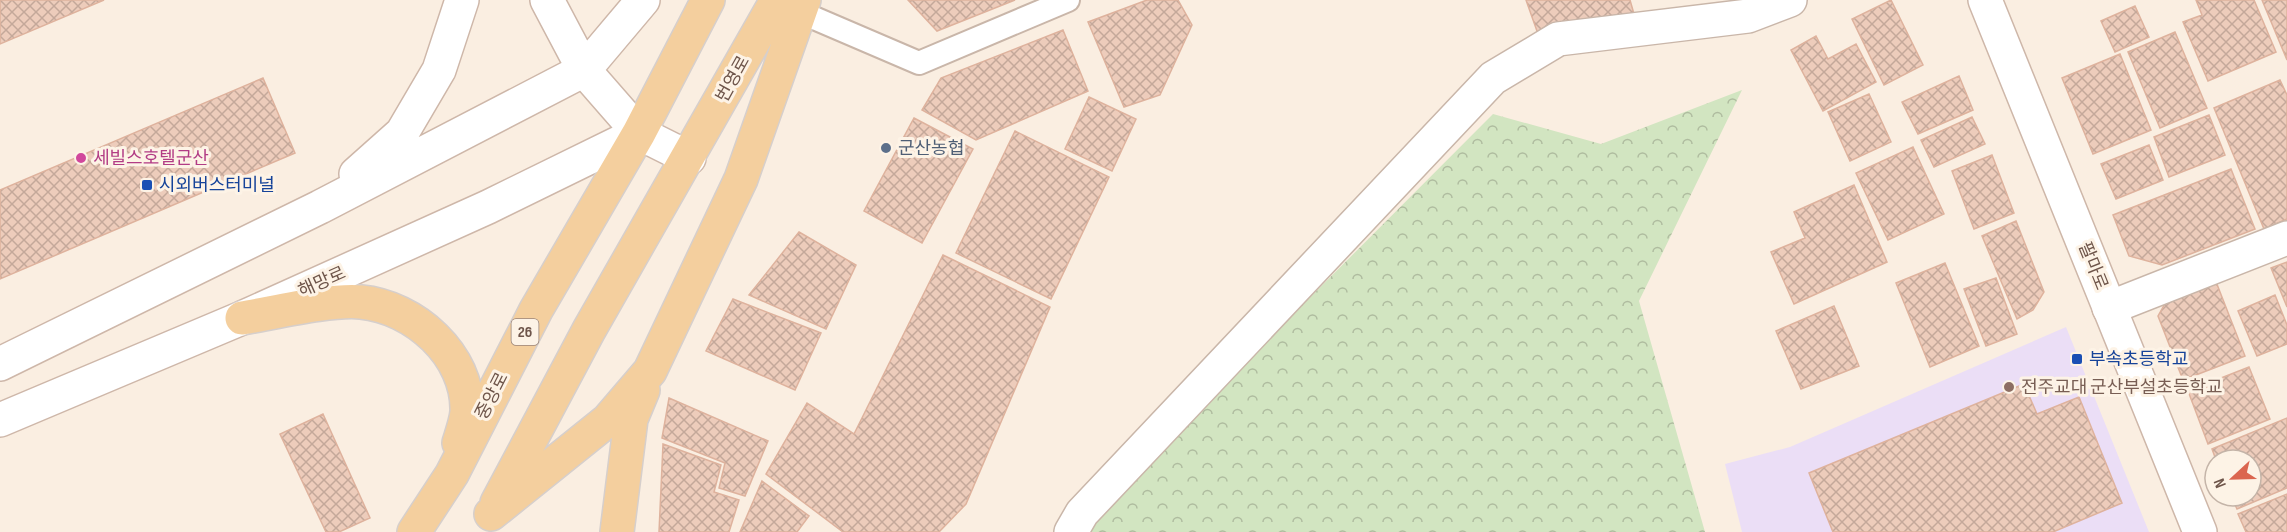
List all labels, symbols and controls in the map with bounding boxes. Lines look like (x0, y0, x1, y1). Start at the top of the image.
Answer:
street label: 번영로 (712, 52, 754, 106)
place label: 군산농협 (898, 138, 964, 159)
marker: 군산농협 (879, 141, 893, 155)
place label: 세빌스호텔군산 (93, 148, 209, 169)
marker: 세빌스호텔군산 (74, 151, 88, 165)
place label: 시외버스터미널 (159, 175, 275, 196)
marker: 시외버스터미널 (140, 178, 154, 192)
street label: 팔마로 (2074, 239, 2112, 293)
street label: 해망로 (295, 262, 349, 302)
road number: 26 (512, 319, 538, 345)
place label: 부속초등학교 (2089, 349, 2188, 370)
marker: 부속초등학교 (2070, 352, 2084, 366)
street label: 중앙로 (471, 369, 513, 423)
place label: 전주교대 군산부설초등학교 (2021, 377, 2223, 398)
marker: 전주교대 군산부설초등학교 (2002, 380, 2016, 394)
north arrow (2203, 448, 2263, 508)
text: N (2210, 476, 2231, 491)

